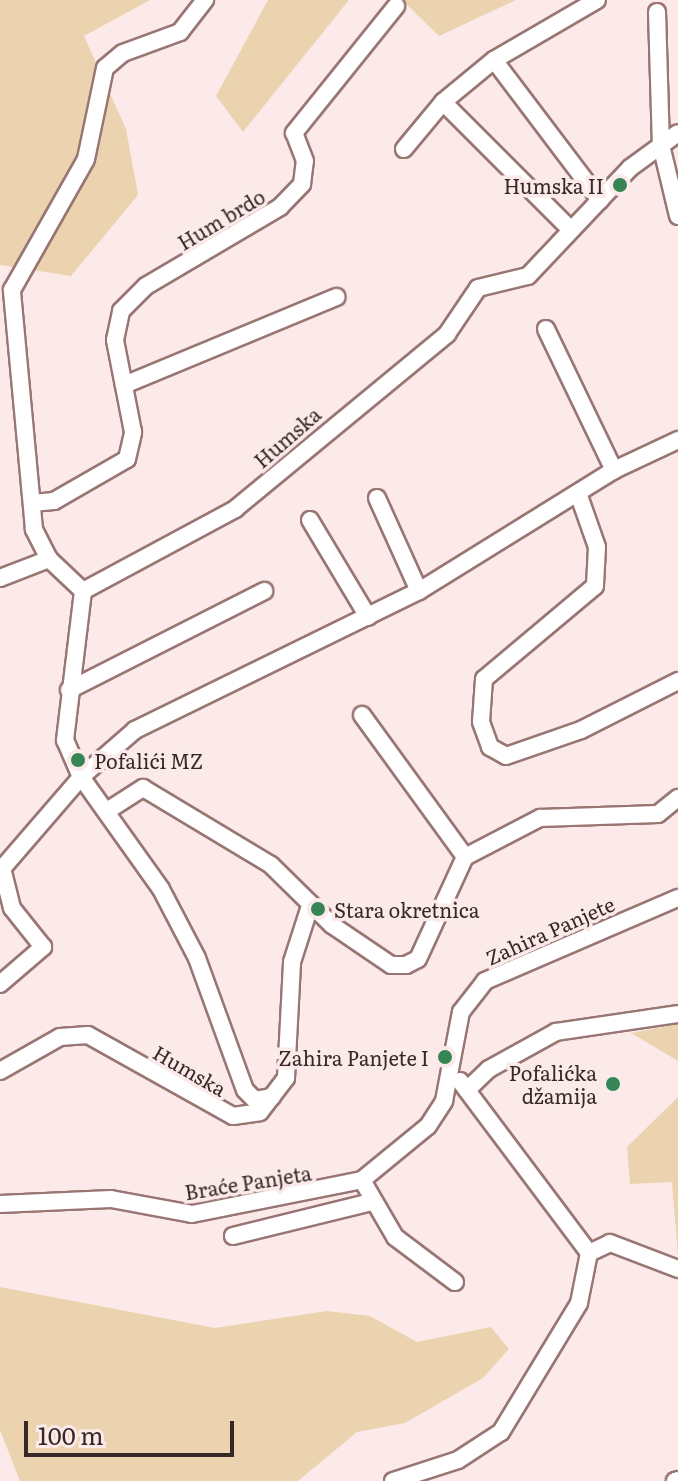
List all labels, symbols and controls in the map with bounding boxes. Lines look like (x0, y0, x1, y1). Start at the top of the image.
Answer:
place label: Humska II (503, 173, 604, 197)
marker: Humska II (611, 176, 629, 194)
street label: Hum brdo (173, 184, 269, 254)
street label: Humska (249, 402, 325, 472)
place label: Pofalići MZ (94, 748, 203, 772)
marker: Pofalići MZ (69, 751, 87, 769)
street label: Zahira Panjete (482, 891, 618, 969)
place label: Stara okretnica (334, 897, 480, 921)
marker: Stara okretnica (309, 900, 327, 918)
street label: Humska (149, 1040, 231, 1100)
place label: Zahira Panjete I (279, 1045, 429, 1069)
marker: Zahira Panjete I (436, 1048, 454, 1066)
place label: Pofalićka džamija (509, 1060, 597, 1107)
marker: Pofalićka džamija (604, 1075, 622, 1093)
street label: Braće Panjeta (183, 1160, 313, 1204)
scale bar (28, 1405, 238, 1455)
text: 100 m (38, 1417, 104, 1452)

